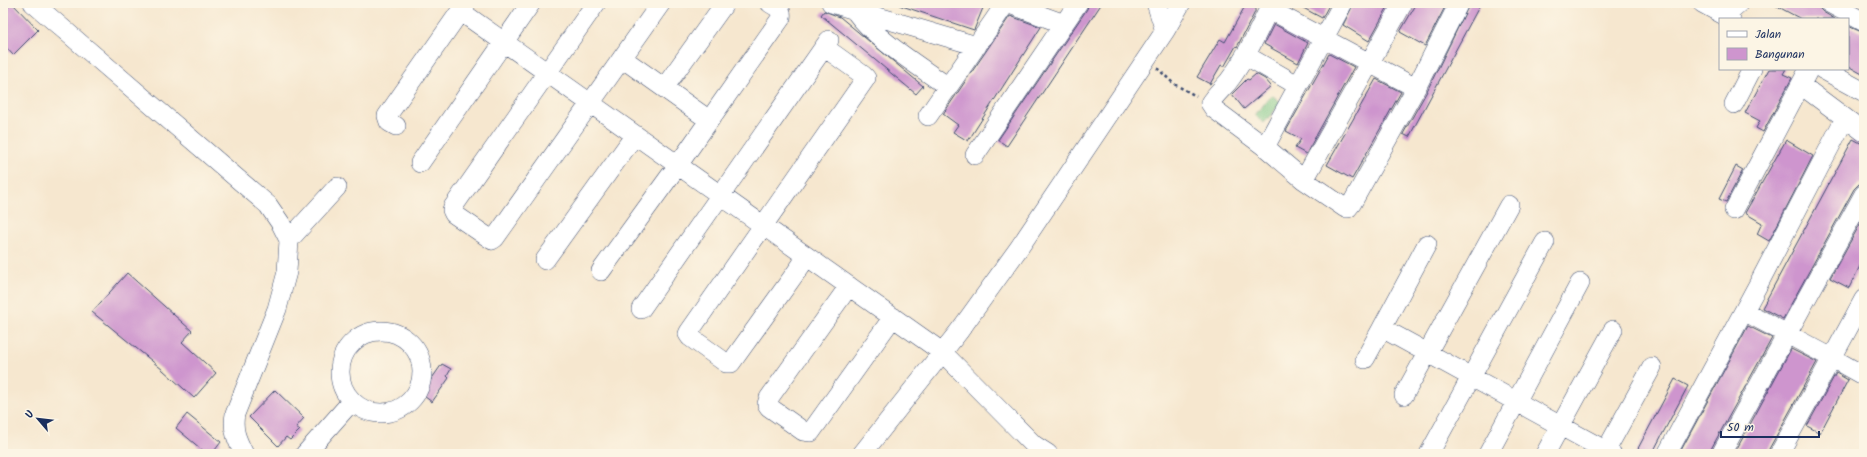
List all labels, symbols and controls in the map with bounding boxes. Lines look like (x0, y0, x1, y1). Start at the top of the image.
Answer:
legend (1719, 18, 1849, 70)
text: Jalan (1755, 25, 1781, 44)
text: Bangunan (1755, 45, 1805, 64)
north arrow (18, 399, 58, 439)
text: U (21, 407, 40, 422)
scale bar (1721, 413, 1819, 439)
text: 50 m (1727, 418, 1754, 437)

